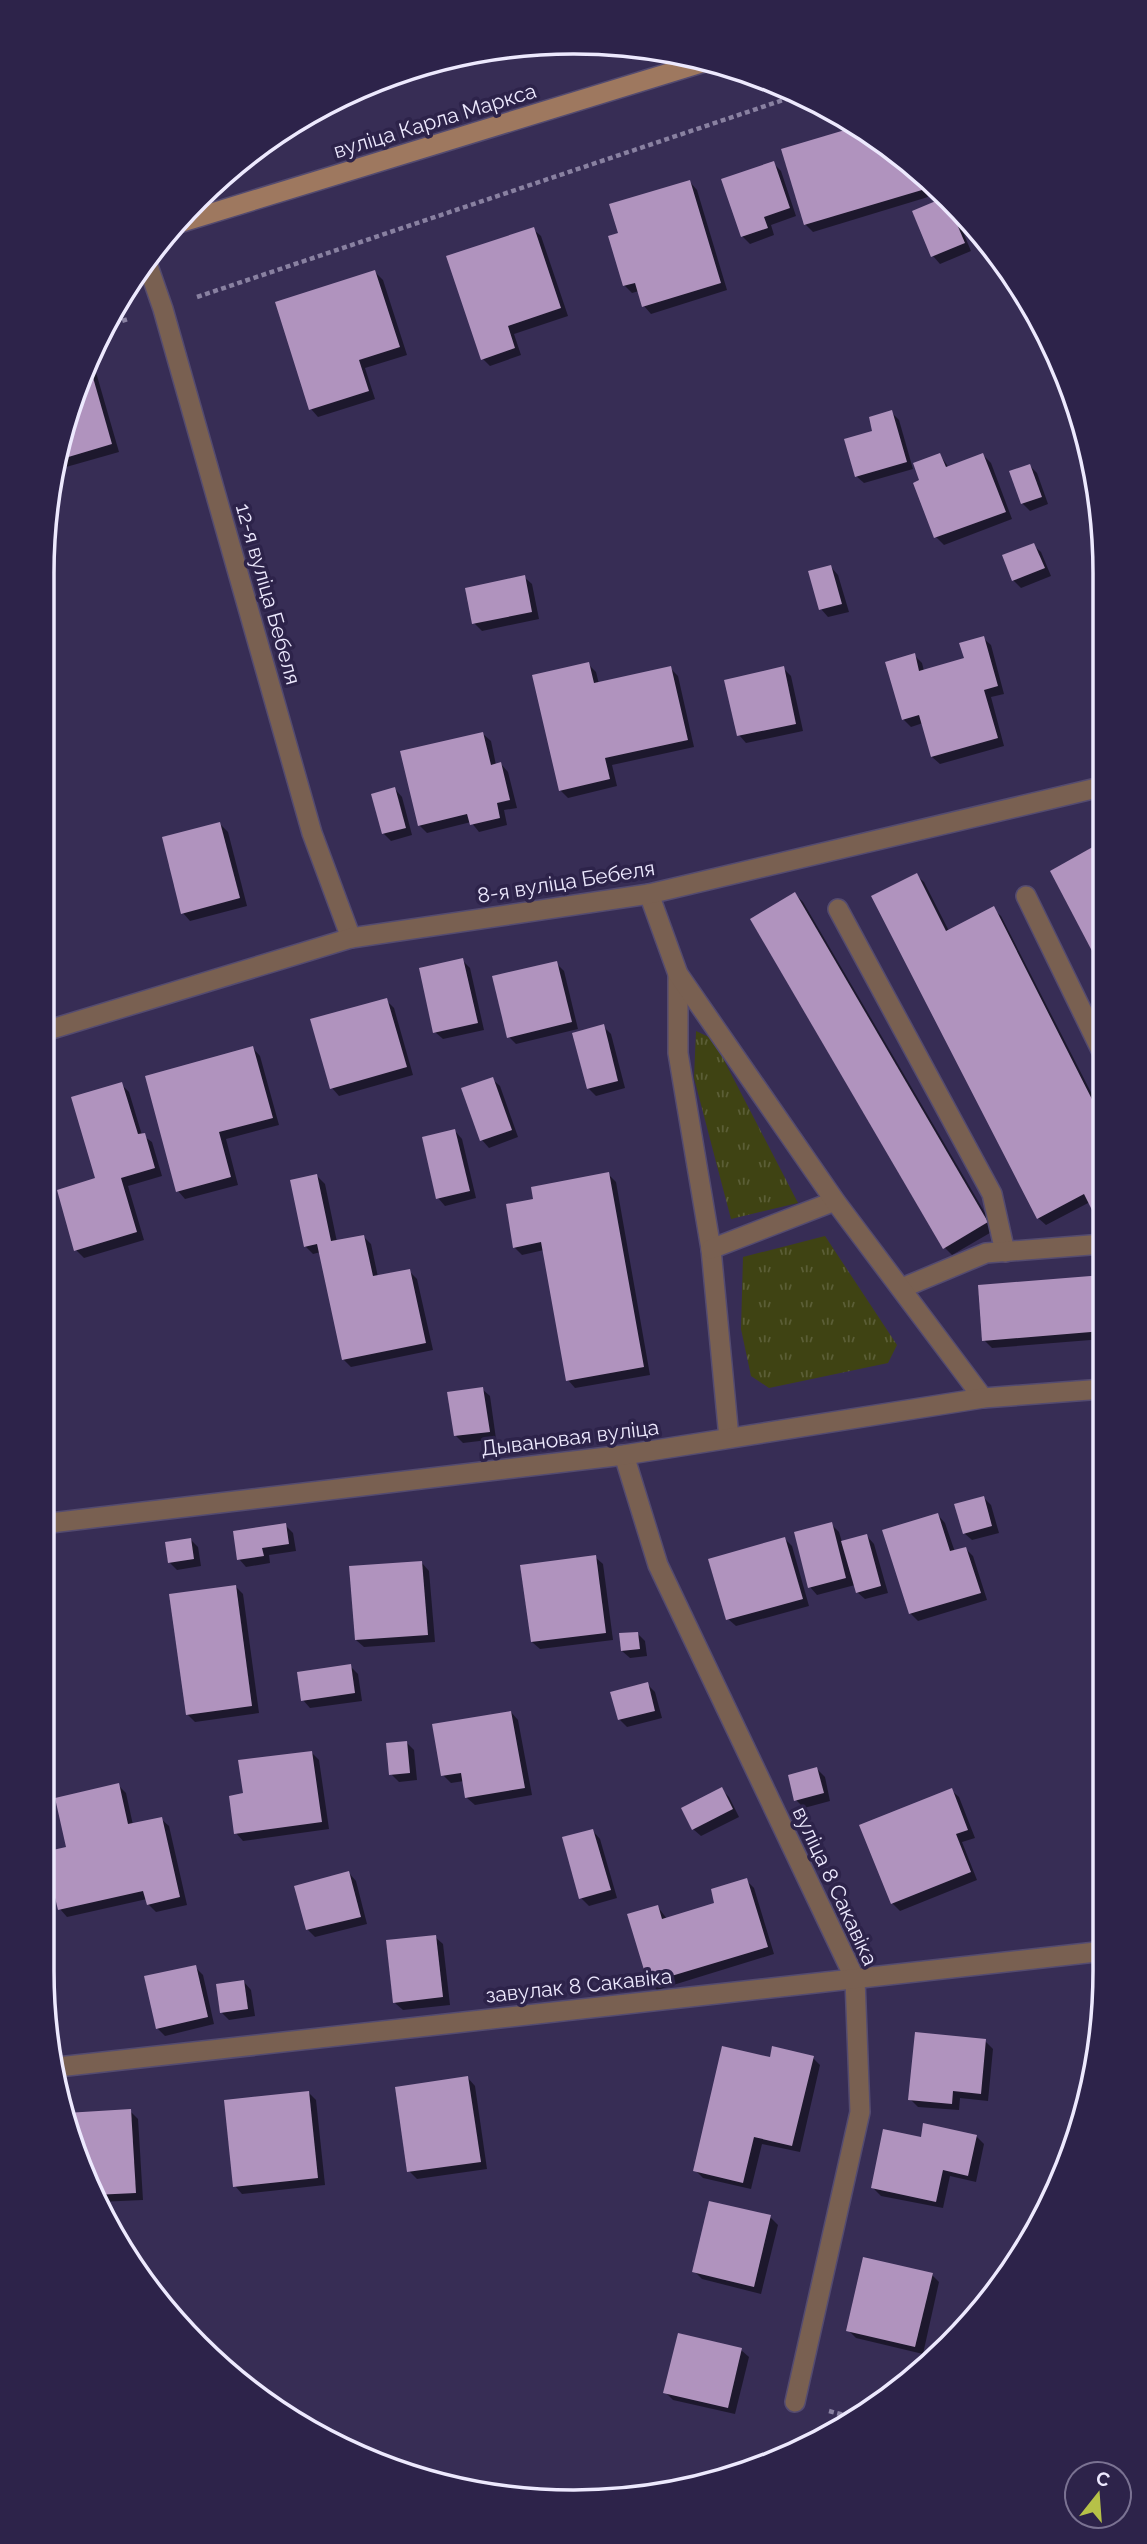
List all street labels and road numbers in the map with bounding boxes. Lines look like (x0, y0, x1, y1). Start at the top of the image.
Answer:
street label: вуліца Карла Маркса (330, 78, 539, 163)
street label: 12-я вуліца Бебеля (231, 501, 306, 687)
street label: 8-я вуліца Бебеля (475, 855, 657, 908)
street label: Дывановая вуліца (480, 1414, 660, 1461)
street label: вуліца 8 Сакавіка (788, 1802, 883, 1969)
street label: завулак 8 Сакавіка (484, 1963, 673, 2008)

